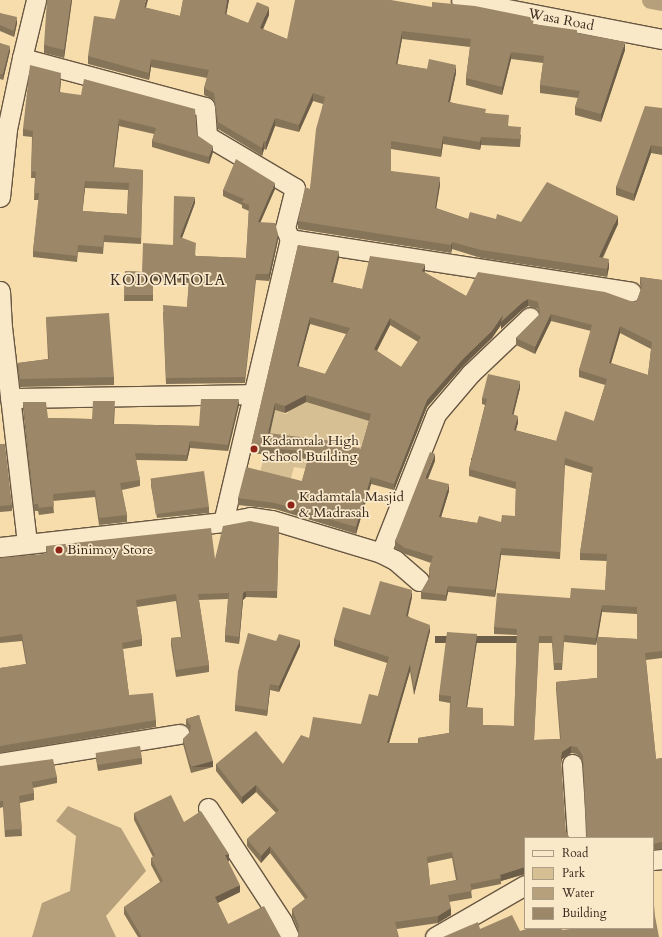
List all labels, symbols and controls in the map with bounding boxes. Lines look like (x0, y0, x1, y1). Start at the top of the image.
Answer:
street label: Wasa Road (527, 5, 595, 35)
district label: KODOMTOLA (110, 272, 226, 290)
place label: Kadamtala High School Building (262, 433, 359, 466)
marker: Kadamtala High School Building (249, 444, 259, 454)
place label: Kadamtala Masjid & Madrasah (299, 489, 404, 522)
marker: Kadamtala Masjid & Madrasah (286, 500, 296, 510)
place label: Binimoy Store (67, 542, 153, 558)
marker: Binimoy Store (54, 545, 64, 555)
legend (524, 837, 654, 929)
text: Road (562, 845, 588, 861)
text: Park (562, 865, 585, 881)
text: Water (562, 885, 594, 901)
text: Building (562, 905, 606, 921)

